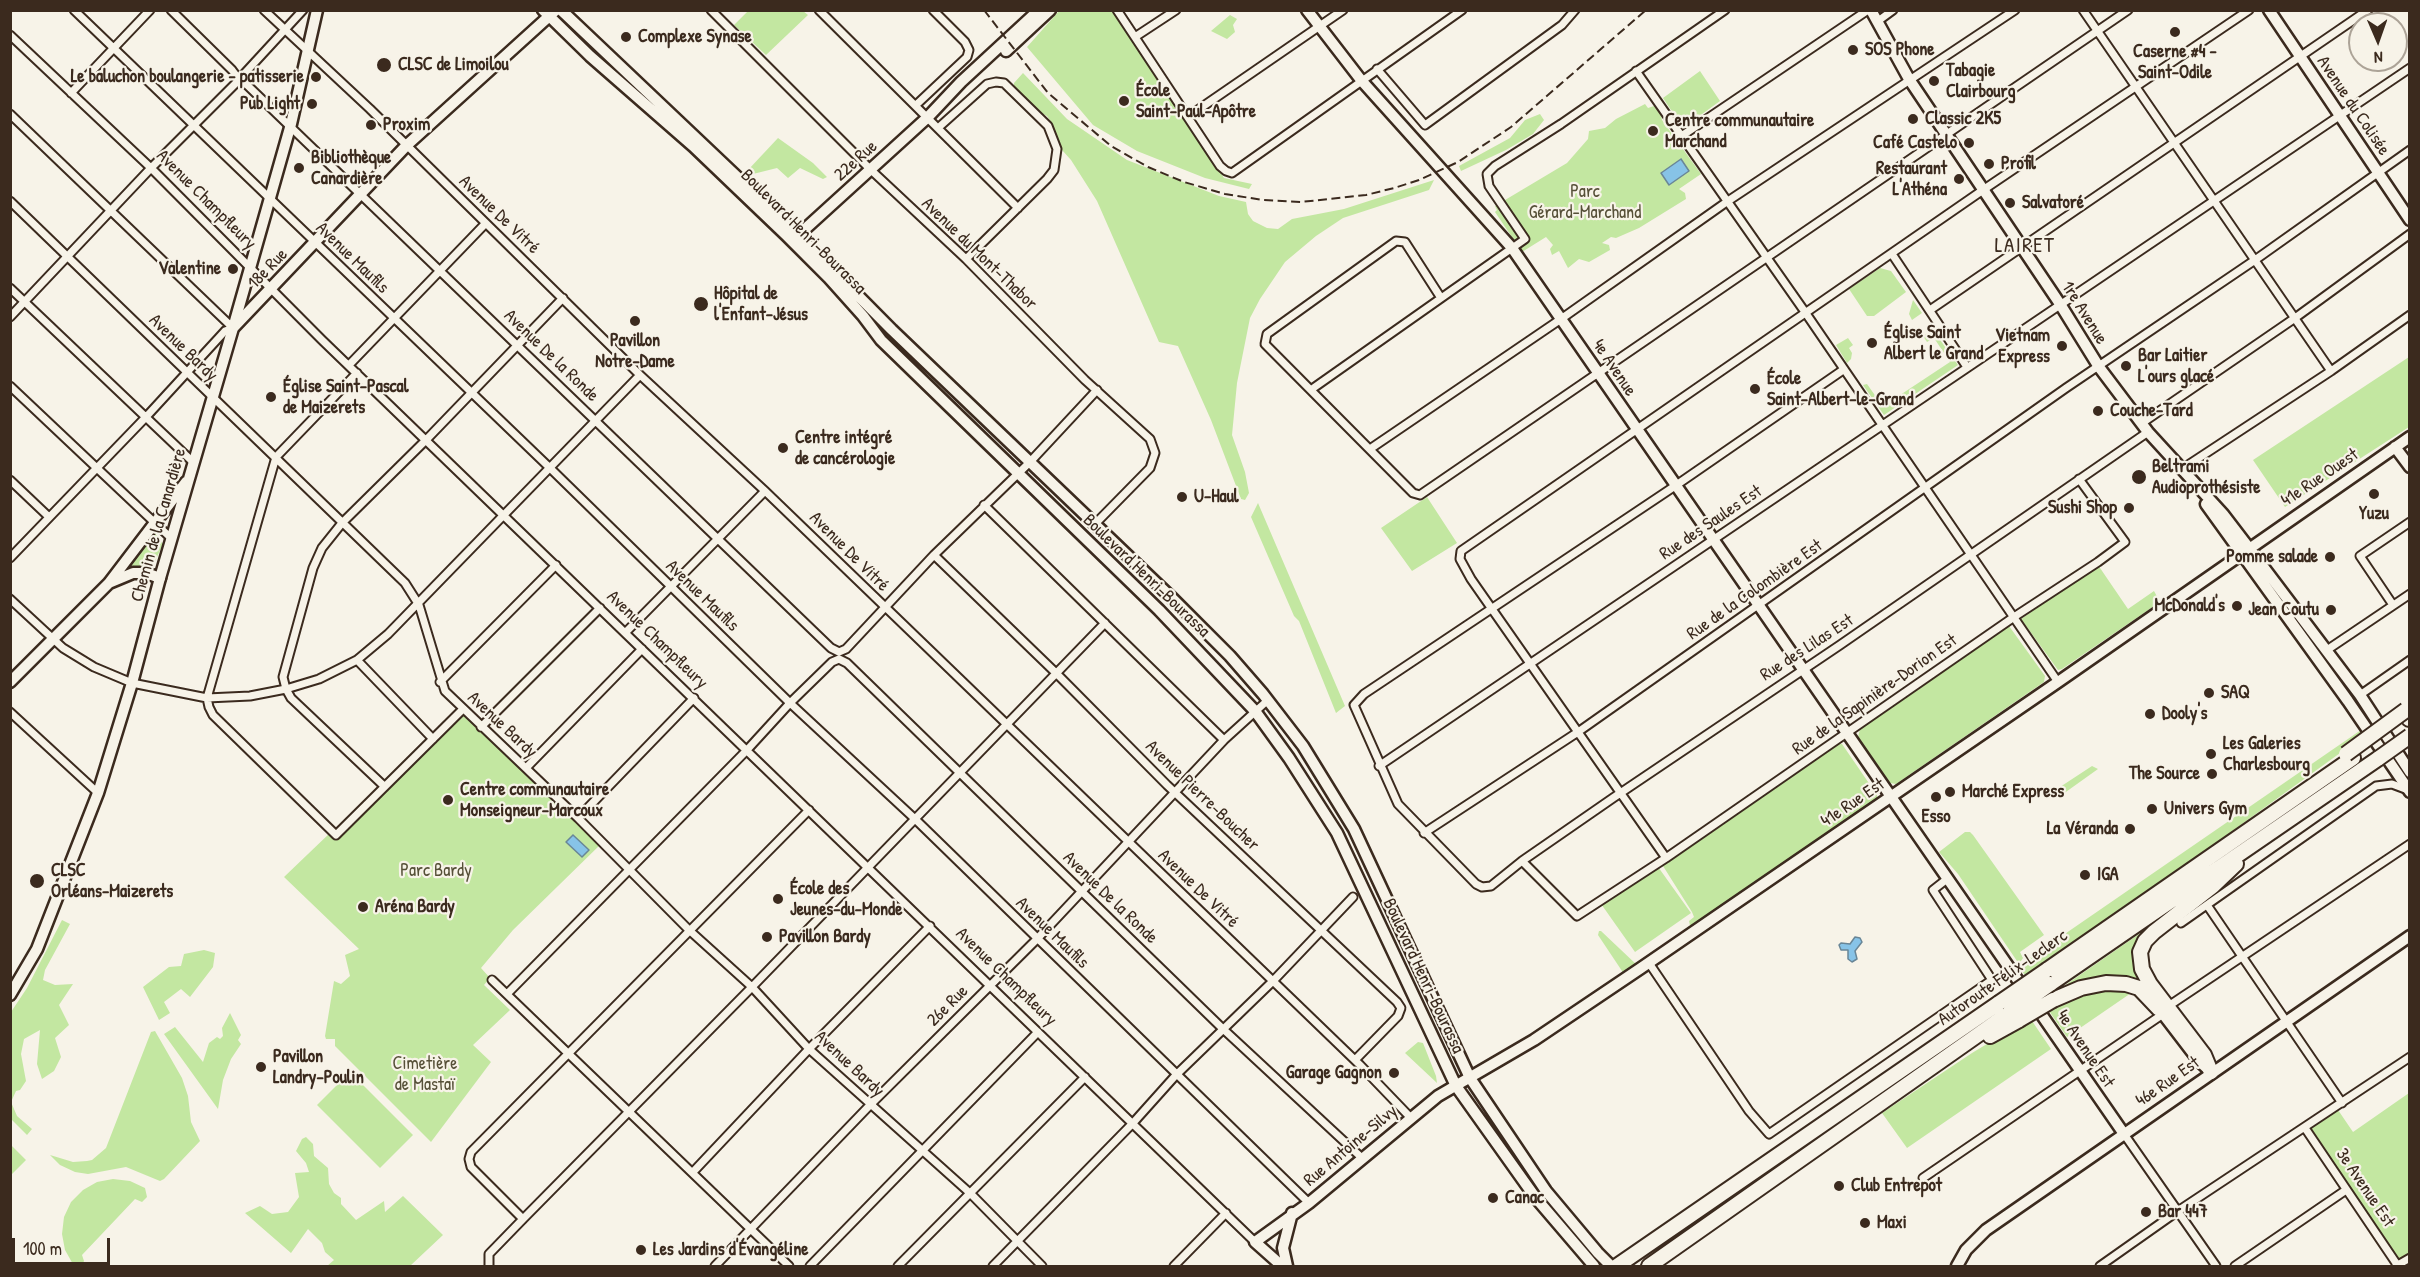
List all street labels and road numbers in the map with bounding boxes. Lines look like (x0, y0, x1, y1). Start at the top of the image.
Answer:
street label: Avenue du Colisée (2312, 52, 2394, 160)
street label: 22e Rue (830, 136, 882, 186)
street label: Avenue Champfleury (152, 146, 260, 254)
street label: Boulevard Henri-Bourassa (736, 165, 870, 299)
street label: Avenue De Vitré (454, 171, 544, 259)
street label: Avenue du Mont-Thabor (917, 193, 1041, 315)
street label: Avenue Maufils (311, 218, 393, 298)
street label: 18e Rue (244, 244, 292, 294)
street label: 1re Avenue (2056, 277, 2112, 349)
street label: Avenue De la Ronde (499, 305, 603, 407)
street label: Avenue Bardy (144, 310, 222, 386)
street label: 4e Avenue (1587, 336, 1641, 400)
street label: 41e Rue Ouest (2277, 444, 2363, 512)
street label: Chemin de la Canardière (127, 446, 191, 604)
street label: Rue des Saules Est (1656, 481, 1766, 565)
street label: Avenue De Vitré (805, 508, 893, 596)
street label: Boulevard Henri-Bourassa (1078, 510, 1214, 642)
street label: Rue de la Colombière Est (1683, 535, 1827, 645)
street label: Avenue Maufils (661, 556, 743, 636)
street label: Avenue Champfleury (602, 586, 712, 694)
street label: Rue des Lilas Est (1756, 610, 1858, 686)
street label: Rue de la Sapinière-Dorion Est (1788, 630, 1962, 760)
street label: Avenue Bardy (463, 687, 541, 763)
street label: Avenue Pierre-Boucher (1140, 736, 1264, 856)
street label: 41e Rue Est (1817, 774, 1889, 832)
street label: Avenue De Vitré (1153, 845, 1243, 933)
street label: Avenue De la Ronde (1058, 847, 1162, 949)
street label: Avenue Maufils (1011, 893, 1093, 973)
street label: Boulevard Henri-Bourassa (1378, 895, 1468, 1057)
street label: Avenue Champfleury (951, 923, 1061, 1031)
street label: Autoroute Félix-Leclerc (1934, 925, 2072, 1031)
street label: 26e Rue (923, 981, 973, 1031)
street label: 4e Avenue Est (2051, 1006, 2119, 1092)
street label: Avenue Bardy (810, 1026, 888, 1102)
street label: 46e Rue Est (2132, 1052, 2204, 1112)
street label: Rue Antoine-Silvy (1300, 1101, 1402, 1191)
street label: 3e Avenue Est (2331, 1145, 2399, 1231)

